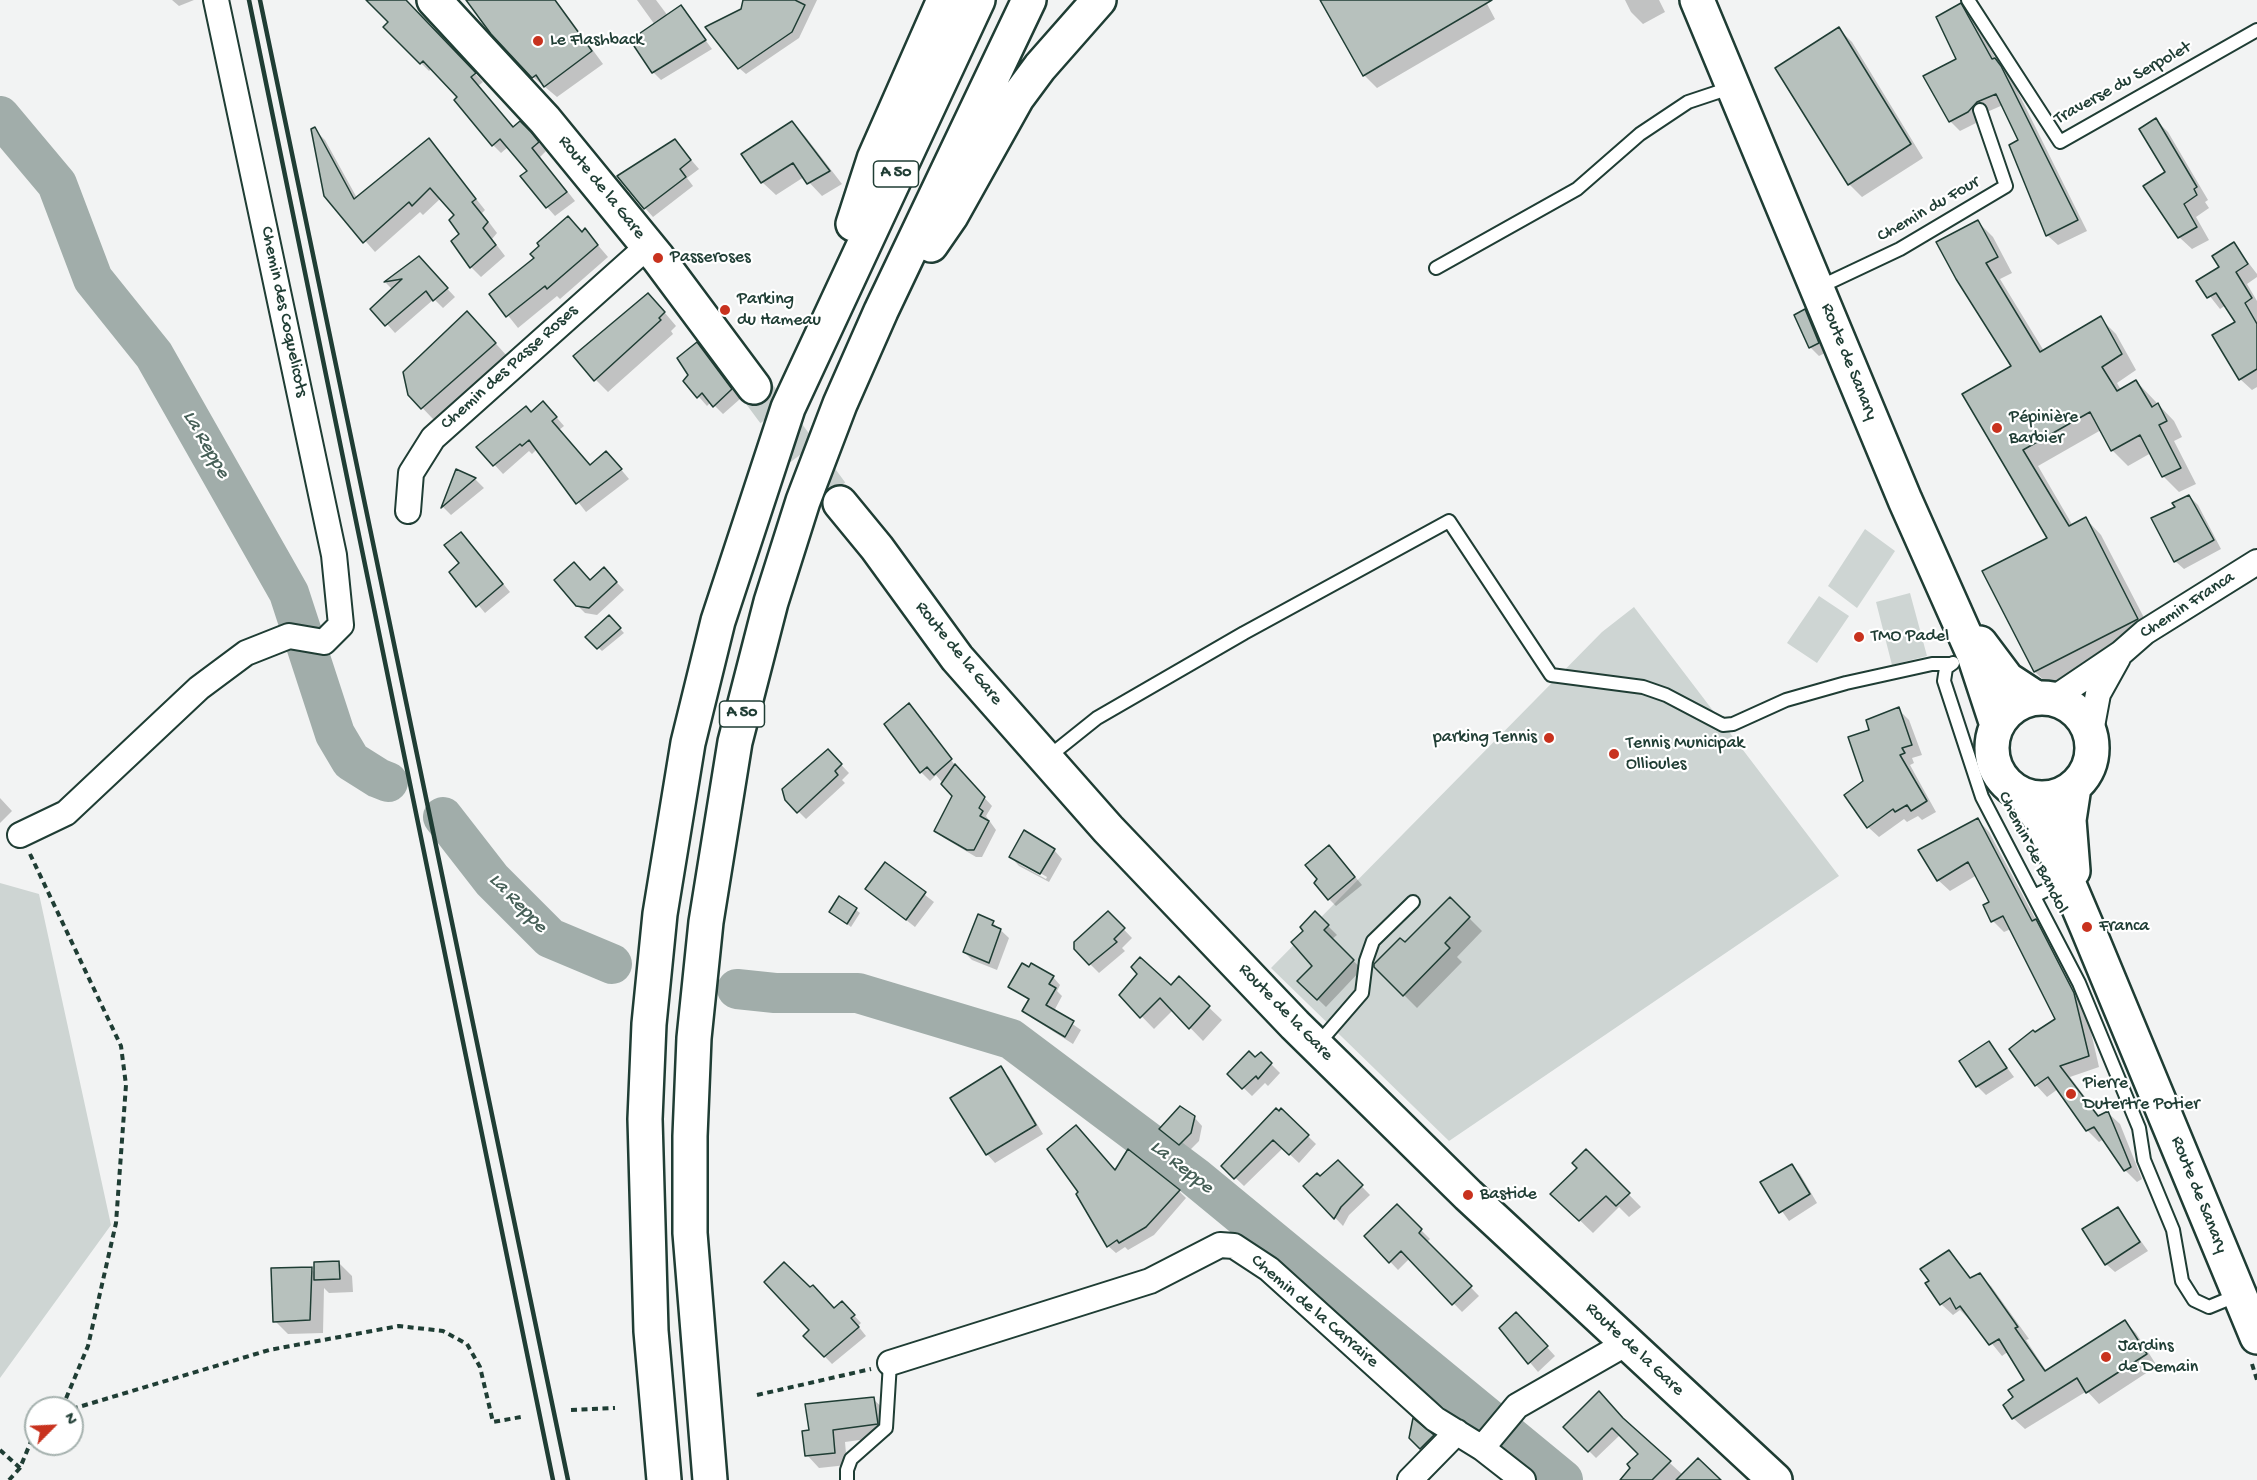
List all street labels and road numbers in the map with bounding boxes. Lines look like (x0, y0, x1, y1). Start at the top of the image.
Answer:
street label: Traverse du Serpolet (2051, 37, 2195, 131)
street label: Route de la Gare (553, 132, 649, 244)
road number: A 50 (874, 161, 918, 187)
street label: Chemin du Four (1874, 172, 1984, 248)
street label: Chemin des Coquelicots (254, 225, 312, 399)
street label: Route de Sanary (1815, 300, 1881, 424)
street label: Chemin des Passe Roses (437, 301, 583, 435)
street label: Chemin Franca (2137, 567, 2239, 645)
street label: Route de la Gare (910, 598, 1006, 710)
road number: A 50 (720, 701, 764, 727)
street label: Chemin de Bandol (1992, 788, 2072, 918)
street label: Route de la Gare (1233, 960, 1337, 1066)
street label: Route de Sanary (2165, 1133, 2231, 1257)
street label: Chemin de la Carraire (1246, 1251, 1382, 1373)
street label: Route de la Gare (1580, 1299, 1688, 1401)

